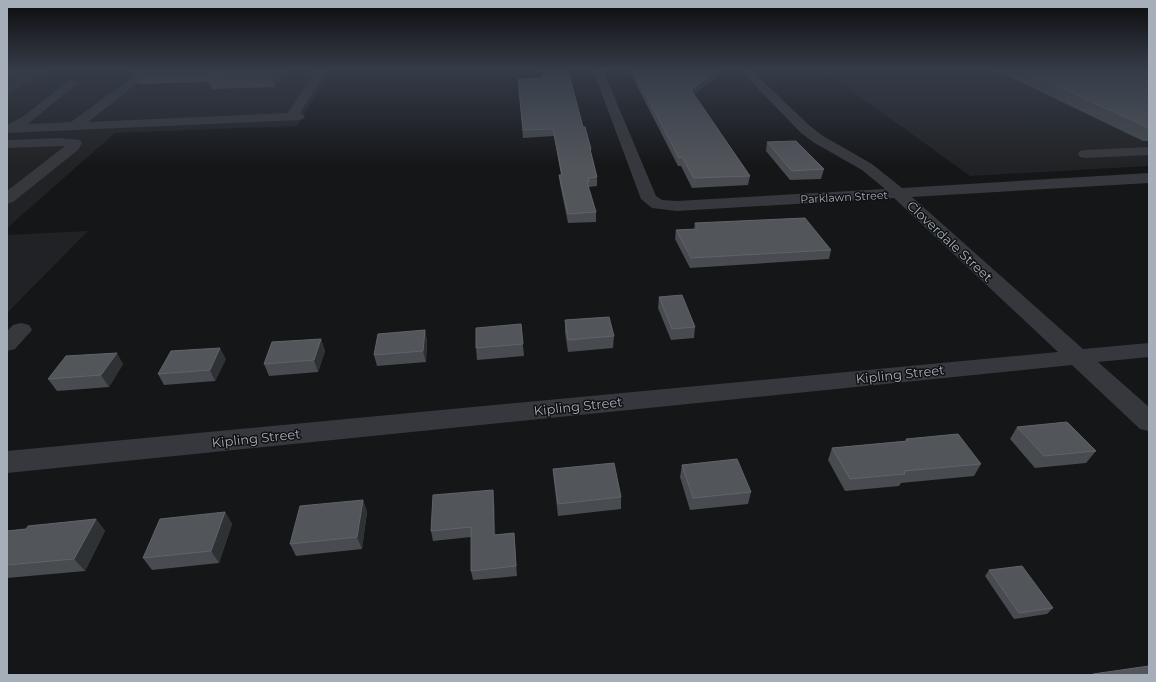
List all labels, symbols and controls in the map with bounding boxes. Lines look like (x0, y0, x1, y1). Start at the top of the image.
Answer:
street label: Parklawn Street (800, 188, 889, 206)
street label: Cloverdale Street (904, 197, 996, 285)
street label: Kipling Street (855, 361, 945, 387)
street label: Kipling Street (533, 393, 623, 419)
street label: Kipling Street (211, 425, 301, 451)

